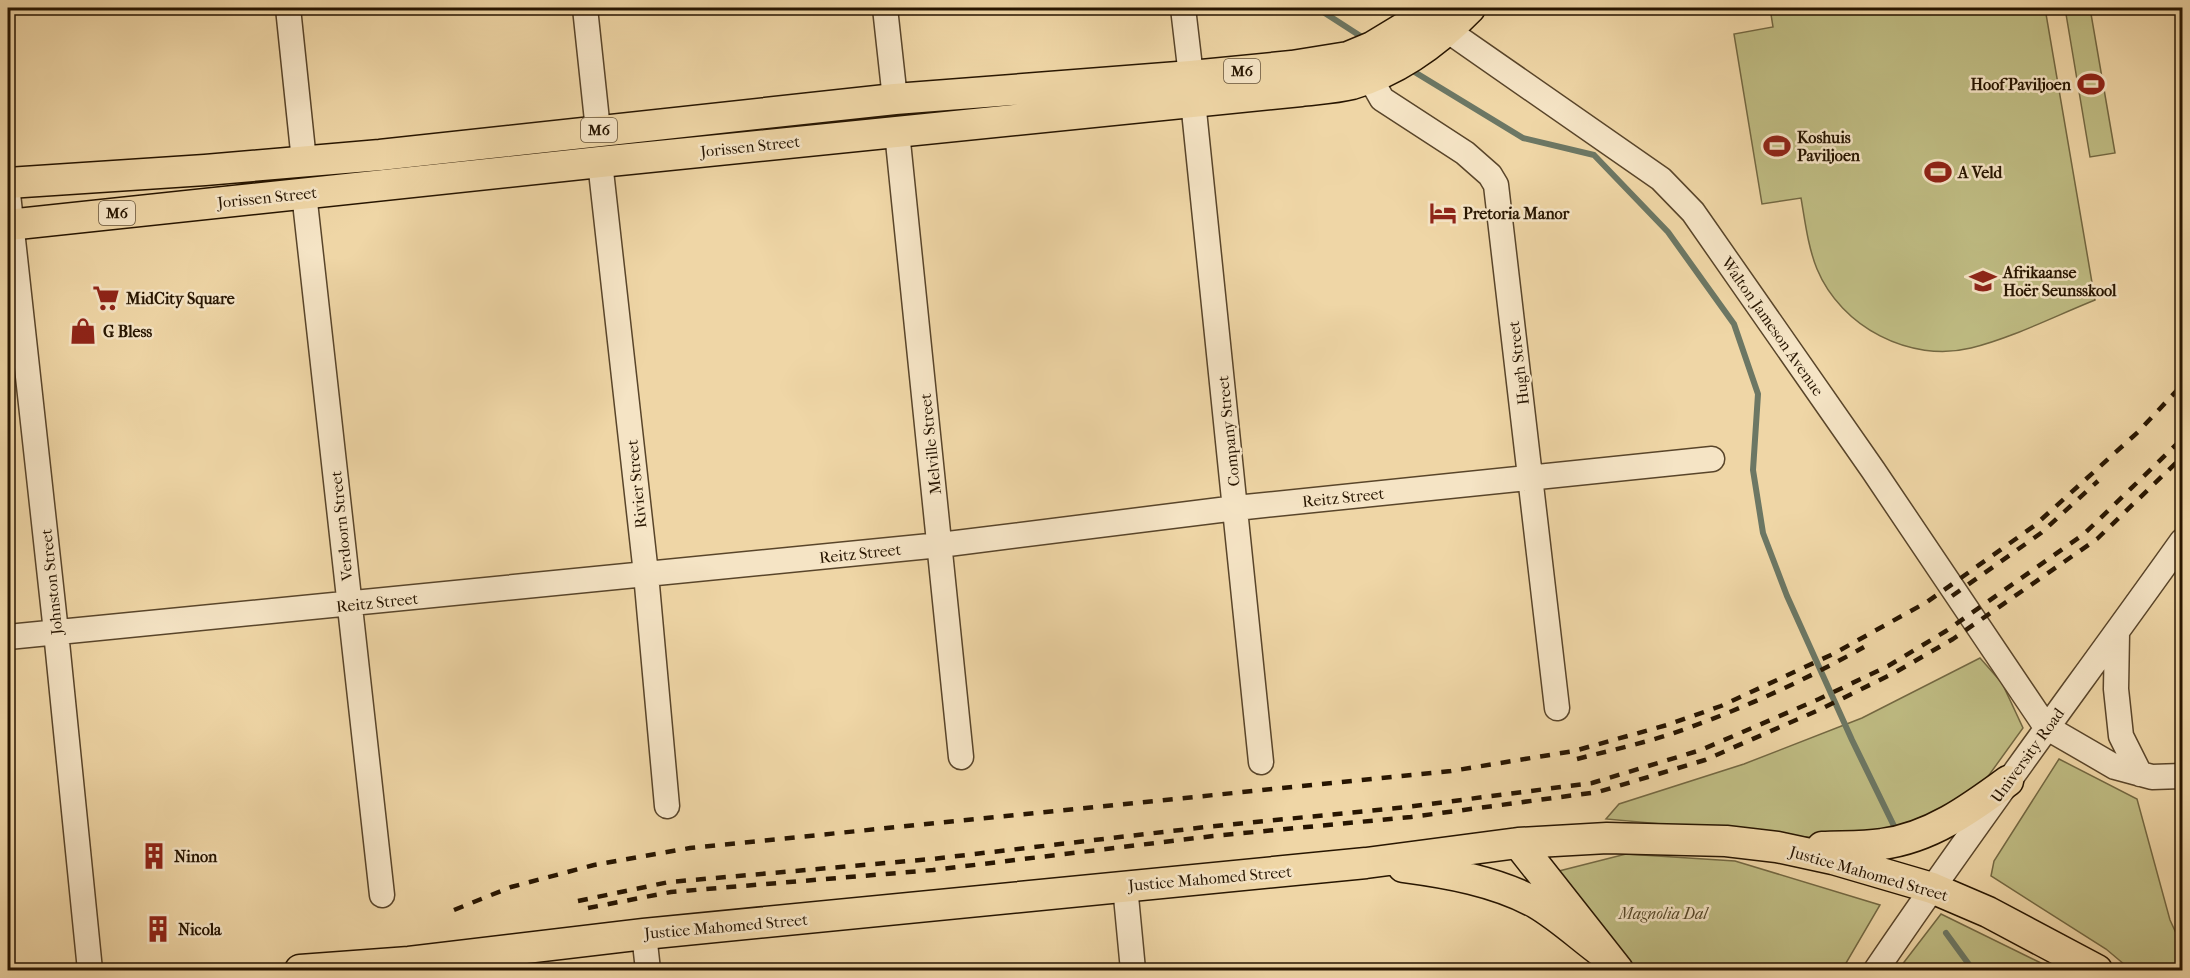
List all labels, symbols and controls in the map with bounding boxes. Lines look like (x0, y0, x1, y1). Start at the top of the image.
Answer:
road number: M6 (1224, 59, 1260, 83)
sports icon: Hoof Paviljoen (2076, 69, 2106, 99)
place label: Hoof Paviljoen (1971, 75, 2072, 94)
road number: M6 (581, 118, 617, 142)
place label: Koshuis Paviljoen (1797, 128, 1861, 165)
sports icon: Koshuis Paviljoen (1762, 131, 1792, 161)
street label: Jorissen Street (697, 132, 801, 161)
sports icon: A Veld (1923, 157, 1953, 187)
place label: A Veld (1957, 163, 2003, 182)
street label: Jorissen Street (214, 183, 318, 212)
hotel icon: Pretoria Manor (1428, 198, 1458, 228)
road number: M6 (99, 201, 135, 225)
place label: Pretoria Manor (1463, 204, 1571, 223)
street label: Walton Jameson Avenue (1717, 252, 1828, 399)
place label: Afrikaanse Hoër Seunsskool (2002, 263, 2117, 300)
school or university icon: Afrikaanse Hoër Seunsskool (1968, 266, 1998, 296)
supermarket icon: MidCity Square (91, 283, 121, 313)
place label: MidCity Square (125, 289, 235, 309)
shop icon: G Bless (68, 316, 98, 346)
street label: Hugh Street (1504, 319, 1533, 406)
place label: G Bless (103, 322, 152, 341)
street label: Company Street (1213, 374, 1244, 487)
street label: Melville Street (916, 392, 945, 495)
street label: Rivier Street (622, 438, 651, 529)
street label: Verdoorn Street (326, 470, 357, 583)
street label: Reitz Street (1301, 484, 1385, 511)
street label: Johnston Street (36, 528, 67, 638)
street label: Reitz Street (818, 540, 902, 567)
street label: Reitz Street (335, 589, 419, 616)
street label: University Road (1987, 704, 2068, 806)
building icon: Ninon (139, 841, 169, 871)
street label: Justice Mahomed Street (1786, 841, 1951, 905)
place label: Ninon (174, 847, 218, 866)
street label: Justice Mahomed Street (1126, 862, 1293, 895)
park label: Magnolia Dal (1618, 904, 1709, 923)
street label: Justice Mahomed Street (642, 910, 809, 943)
building icon: Nicola (143, 914, 173, 944)
place label: Nicola (178, 920, 222, 939)

